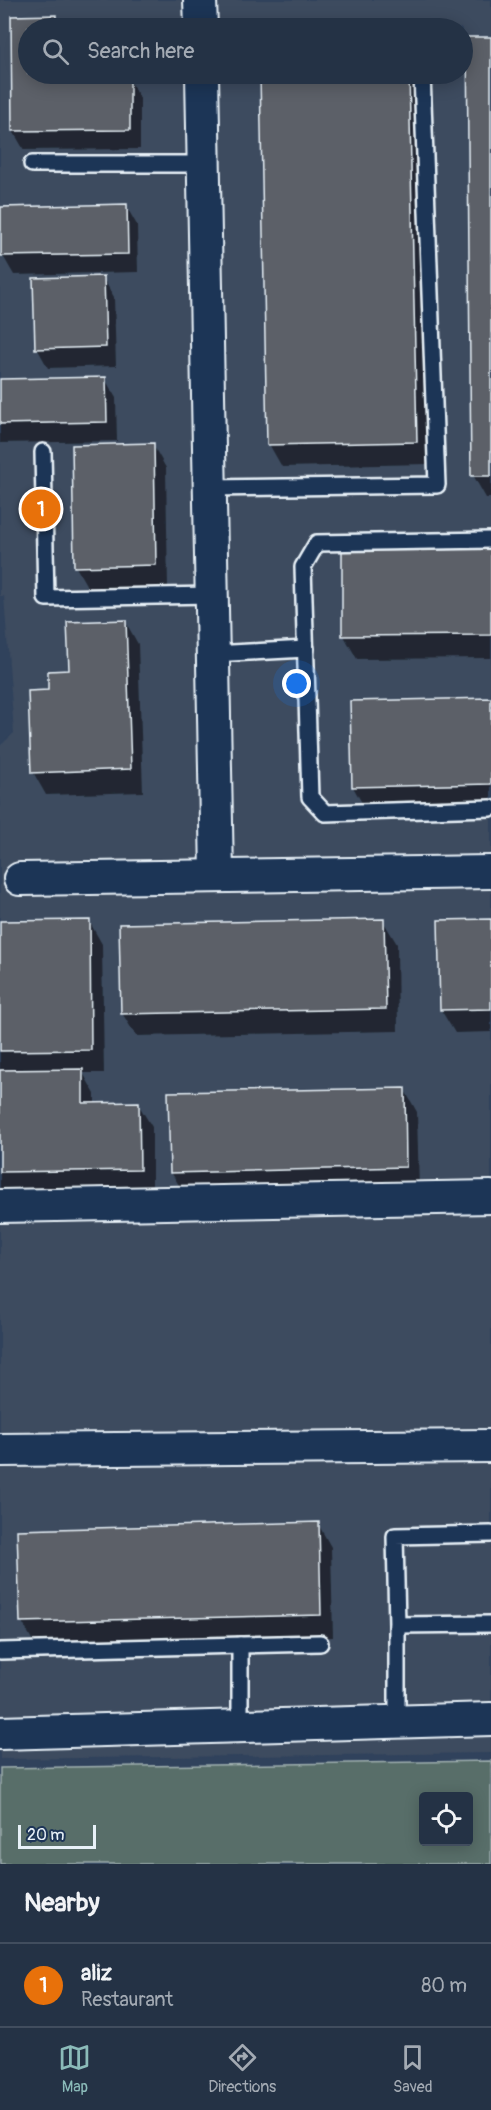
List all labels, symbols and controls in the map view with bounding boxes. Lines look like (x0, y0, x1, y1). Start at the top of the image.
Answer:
search box (18, 18, 473, 84)
icon: search (39, 35, 72, 68)
text: Search here (87, 37, 194, 65)
pin: 1 (22, 486, 60, 532)
your location (282, 669, 311, 698)
map controls (419, 1792, 473, 1846)
button: locate (419, 1792, 473, 1846)
scale bar (18, 1822, 96, 1850)
text: 20 m (27, 1825, 65, 1845)
text: Nearby (24, 1887, 100, 1919)
text: aliz (81, 1959, 112, 1987)
text: 1 (40, 1973, 47, 1998)
text: 80 m (421, 1973, 467, 1998)
text: Restaurant (81, 1987, 173, 2012)
tab: Map (58, 2041, 91, 2097)
tab: Directions (208, 2041, 276, 2097)
tab: Saved (393, 2041, 433, 2097)

